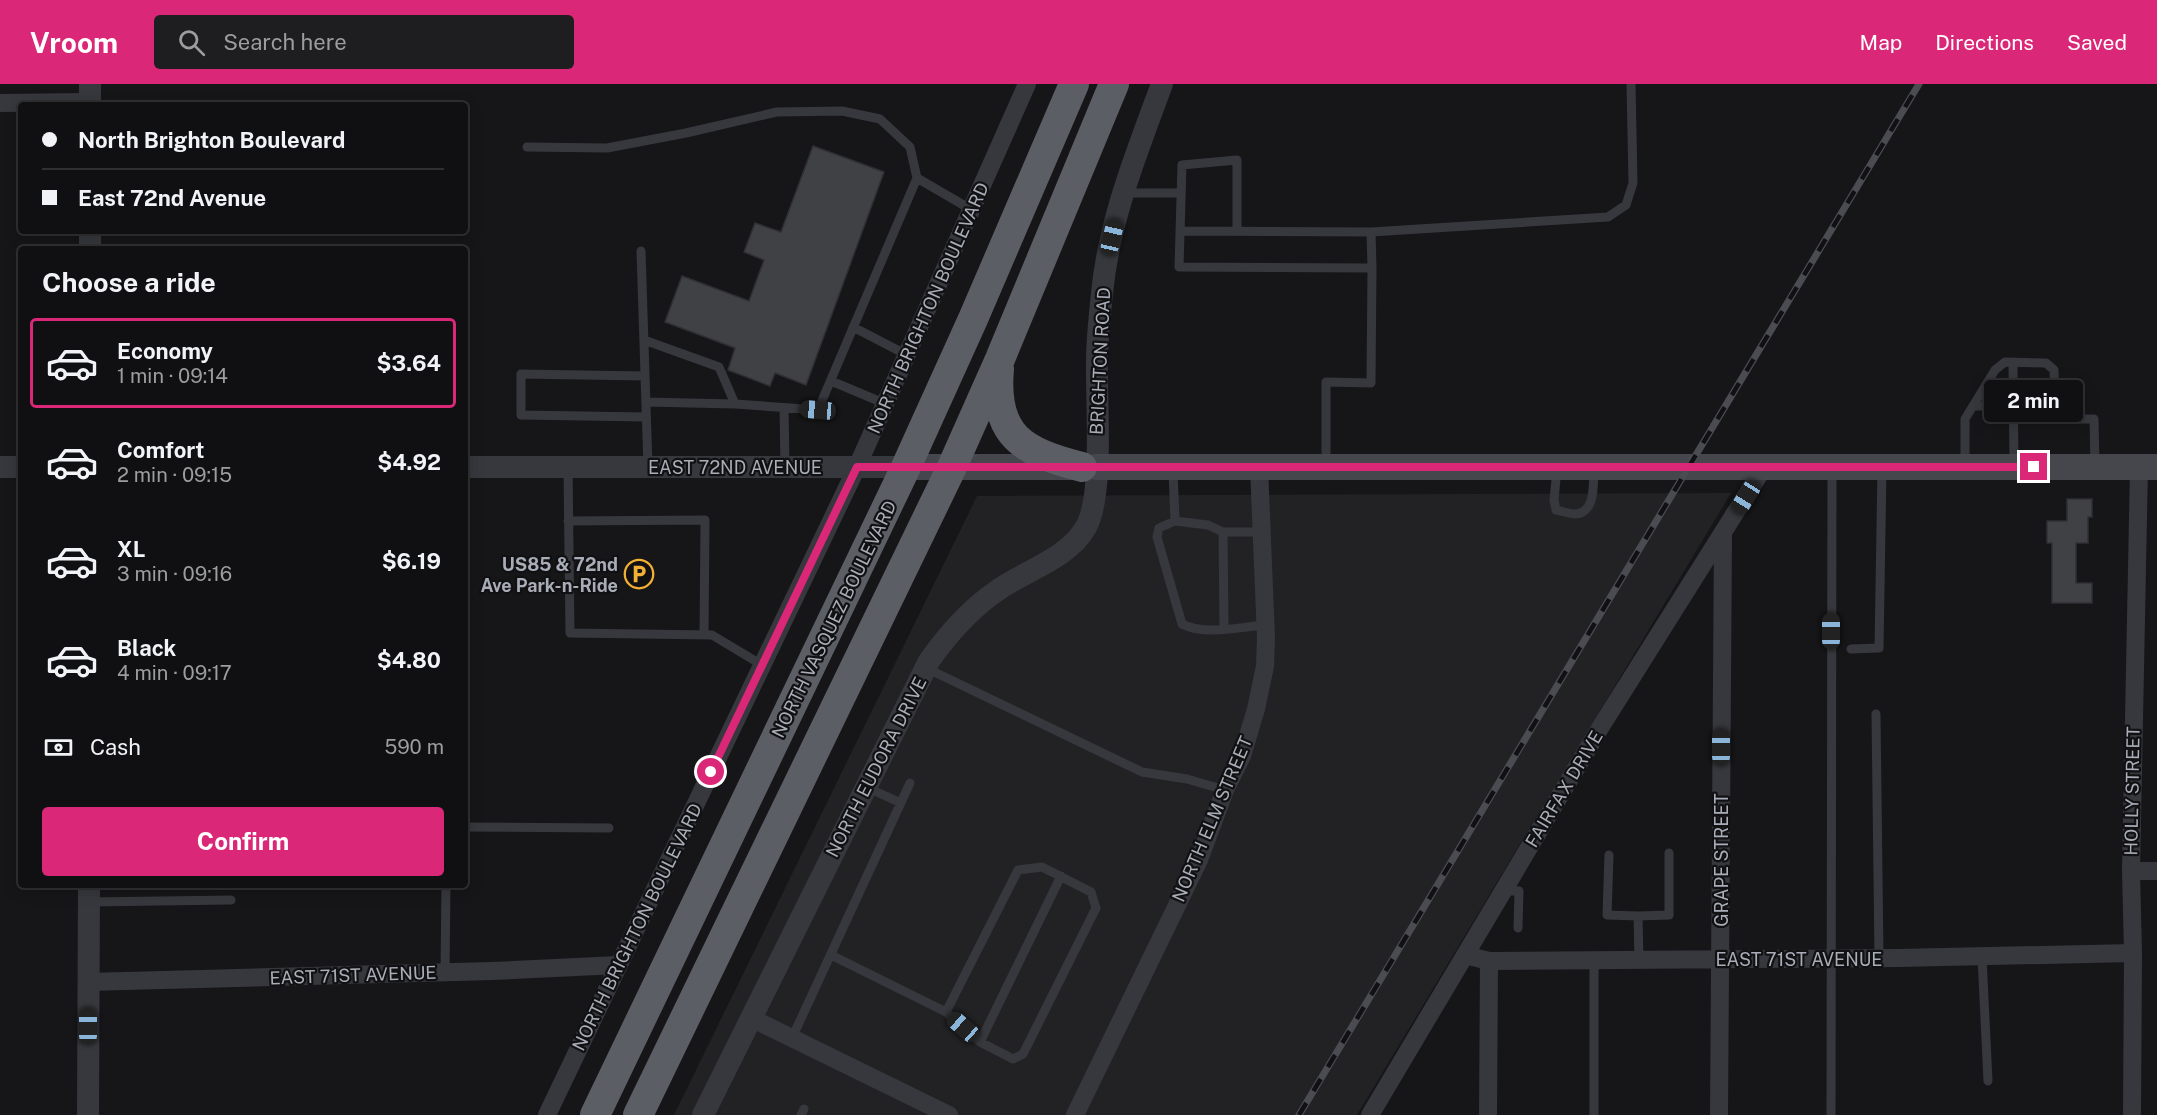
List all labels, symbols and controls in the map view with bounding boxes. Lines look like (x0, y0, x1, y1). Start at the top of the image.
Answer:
search box (154, 15, 574, 69)
text: Vroom (30, 26, 118, 59)
icon: search (175, 26, 208, 59)
text: Search here (223, 29, 347, 55)
text: Map (1860, 30, 1902, 55)
text: Directions (1935, 30, 2034, 55)
text: Saved (2067, 30, 2127, 55)
text: North Brighton Boulevard (78, 127, 345, 153)
street label: NORTH BRIGHTON BOULEVARD (863, 179, 993, 437)
text: East 72nd Avenue (78, 185, 266, 211)
car (1099, 217, 1125, 257)
text: Choose a ride (42, 266, 216, 298)
street label: BRIGHTON ROAD (1086, 287, 1114, 435)
icon: car (45, 336, 99, 390)
text: Economy (117, 338, 213, 364)
text: $3.64 (377, 350, 441, 376)
text: 1 min · 09:14 (117, 364, 228, 388)
callout: 2 min (1984, 380, 2084, 422)
text: 2 min (2007, 389, 2060, 413)
car (799, 399, 837, 421)
icon: car (45, 435, 99, 489)
text: Comfort (117, 437, 204, 463)
text: $4.92 (377, 449, 441, 475)
route end (2020, 453, 2047, 480)
street label: EAST 72ND AVENUE (648, 457, 822, 478)
text: 2 min · 09:15 (117, 463, 232, 487)
car (1729, 477, 1763, 517)
street label: NORTH VASQUEZ BOULEVARD (767, 497, 901, 741)
icon: car (45, 534, 99, 588)
text: XL (117, 536, 145, 562)
text: $6.19 (382, 548, 441, 574)
place label: US85 & 72nd Ave Park-n-Ride (480, 554, 618, 596)
parking icon: US85 & 72nd Ave Park-n-Ride (623, 558, 655, 590)
text: 3 min · 09:16 (117, 562, 232, 586)
car (1822, 613, 1840, 649)
icon: car (45, 633, 99, 687)
text: Black (117, 635, 176, 661)
text: $4.80 (377, 647, 441, 673)
text: 4 min · 09:17 (117, 661, 232, 685)
street label: NORTH EUDORA DRIVE (821, 673, 931, 861)
street label: HOLLY STREET (2120, 726, 2144, 856)
street label: FAIRFAX DRIVE (1521, 727, 1607, 851)
car (1712, 729, 1730, 765)
icon: cash (42, 731, 75, 764)
street label: NORTH ELM STREET (1168, 733, 1257, 905)
text: Cash (90, 734, 141, 760)
text: 590 m (384, 735, 444, 759)
route start (697, 758, 724, 785)
street label: GRAPE STREET (1711, 793, 1732, 927)
street label: NORTH BRIGHTON BOULEVARD (568, 800, 706, 1054)
button: Confirm (42, 807, 444, 876)
street label: EAST 71ST AVENUE (1715, 949, 1883, 970)
street label: EAST 71ST AVENUE (269, 962, 437, 988)
car (79, 1008, 97, 1044)
car (944, 1008, 982, 1046)

